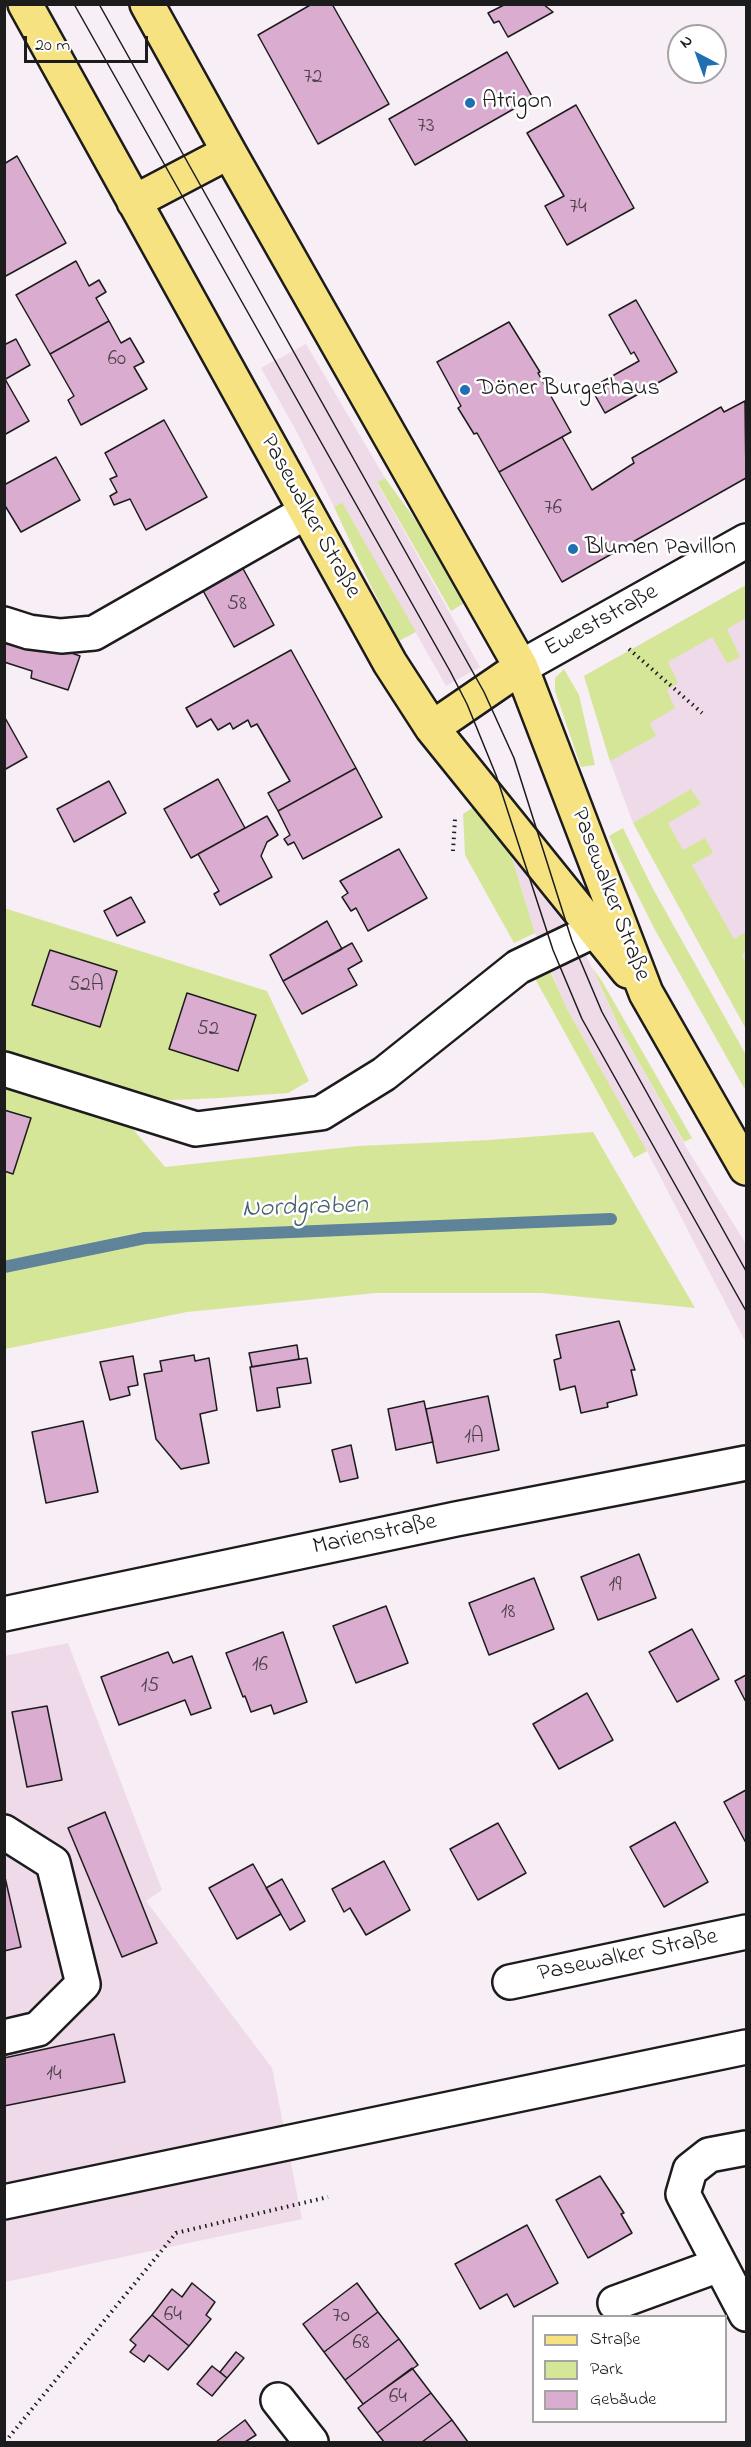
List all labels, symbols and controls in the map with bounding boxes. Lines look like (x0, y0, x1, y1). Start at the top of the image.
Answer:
scale bar (27, 24, 152, 62)
north arrow (667, 24, 727, 84)
text: N (675, 29, 698, 55)
text: 20 m (35, 33, 70, 59)
house number: 72 (303, 66, 323, 92)
place label: Atrigon (482, 89, 552, 117)
marker: Atrigon (463, 96, 477, 110)
house number: 73 (417, 115, 435, 141)
house number: 74 (569, 196, 587, 222)
house number: 60 (108, 348, 126, 374)
place label: Döner Burgerhaus (477, 376, 660, 404)
marker: Döner Burgerhaus (458, 383, 472, 397)
street label: Pasewalker Straße (252, 430, 366, 604)
house number: 76 (544, 497, 562, 523)
place label: Blumen Pavillon (585, 535, 736, 563)
marker: Blumen Pavillon (566, 542, 580, 556)
street label: Eweststraße (540, 579, 664, 665)
house number: 58 (227, 593, 247, 619)
street label: Pasewalker Straße (563, 804, 655, 986)
house number: 52A (68, 974, 104, 1000)
house number: 52 (197, 1018, 219, 1044)
water label: Nordgraben (242, 1191, 368, 1227)
house number: 1A (464, 1426, 484, 1452)
street label: Marienstraße (310, 1509, 440, 1563)
house number: 19 (609, 1574, 621, 1600)
house number: 18 (501, 1601, 515, 1627)
house number: 16 (252, 1654, 268, 1680)
house number: 15 (141, 1675, 159, 1701)
street label: Pasewalker Straße (536, 1924, 720, 1990)
house number: 14 (46, 2063, 62, 2089)
house number: 64 (164, 2304, 182, 2330)
house number: 70 (332, 2305, 350, 2331)
legend (532, 2315, 727, 2423)
text: Straße (590, 2327, 640, 2353)
house number: 68 (352, 2332, 370, 2358)
text: Park (590, 2357, 623, 2383)
house number: 64 (389, 2386, 407, 2412)
text: Gebäude (590, 2387, 656, 2413)

